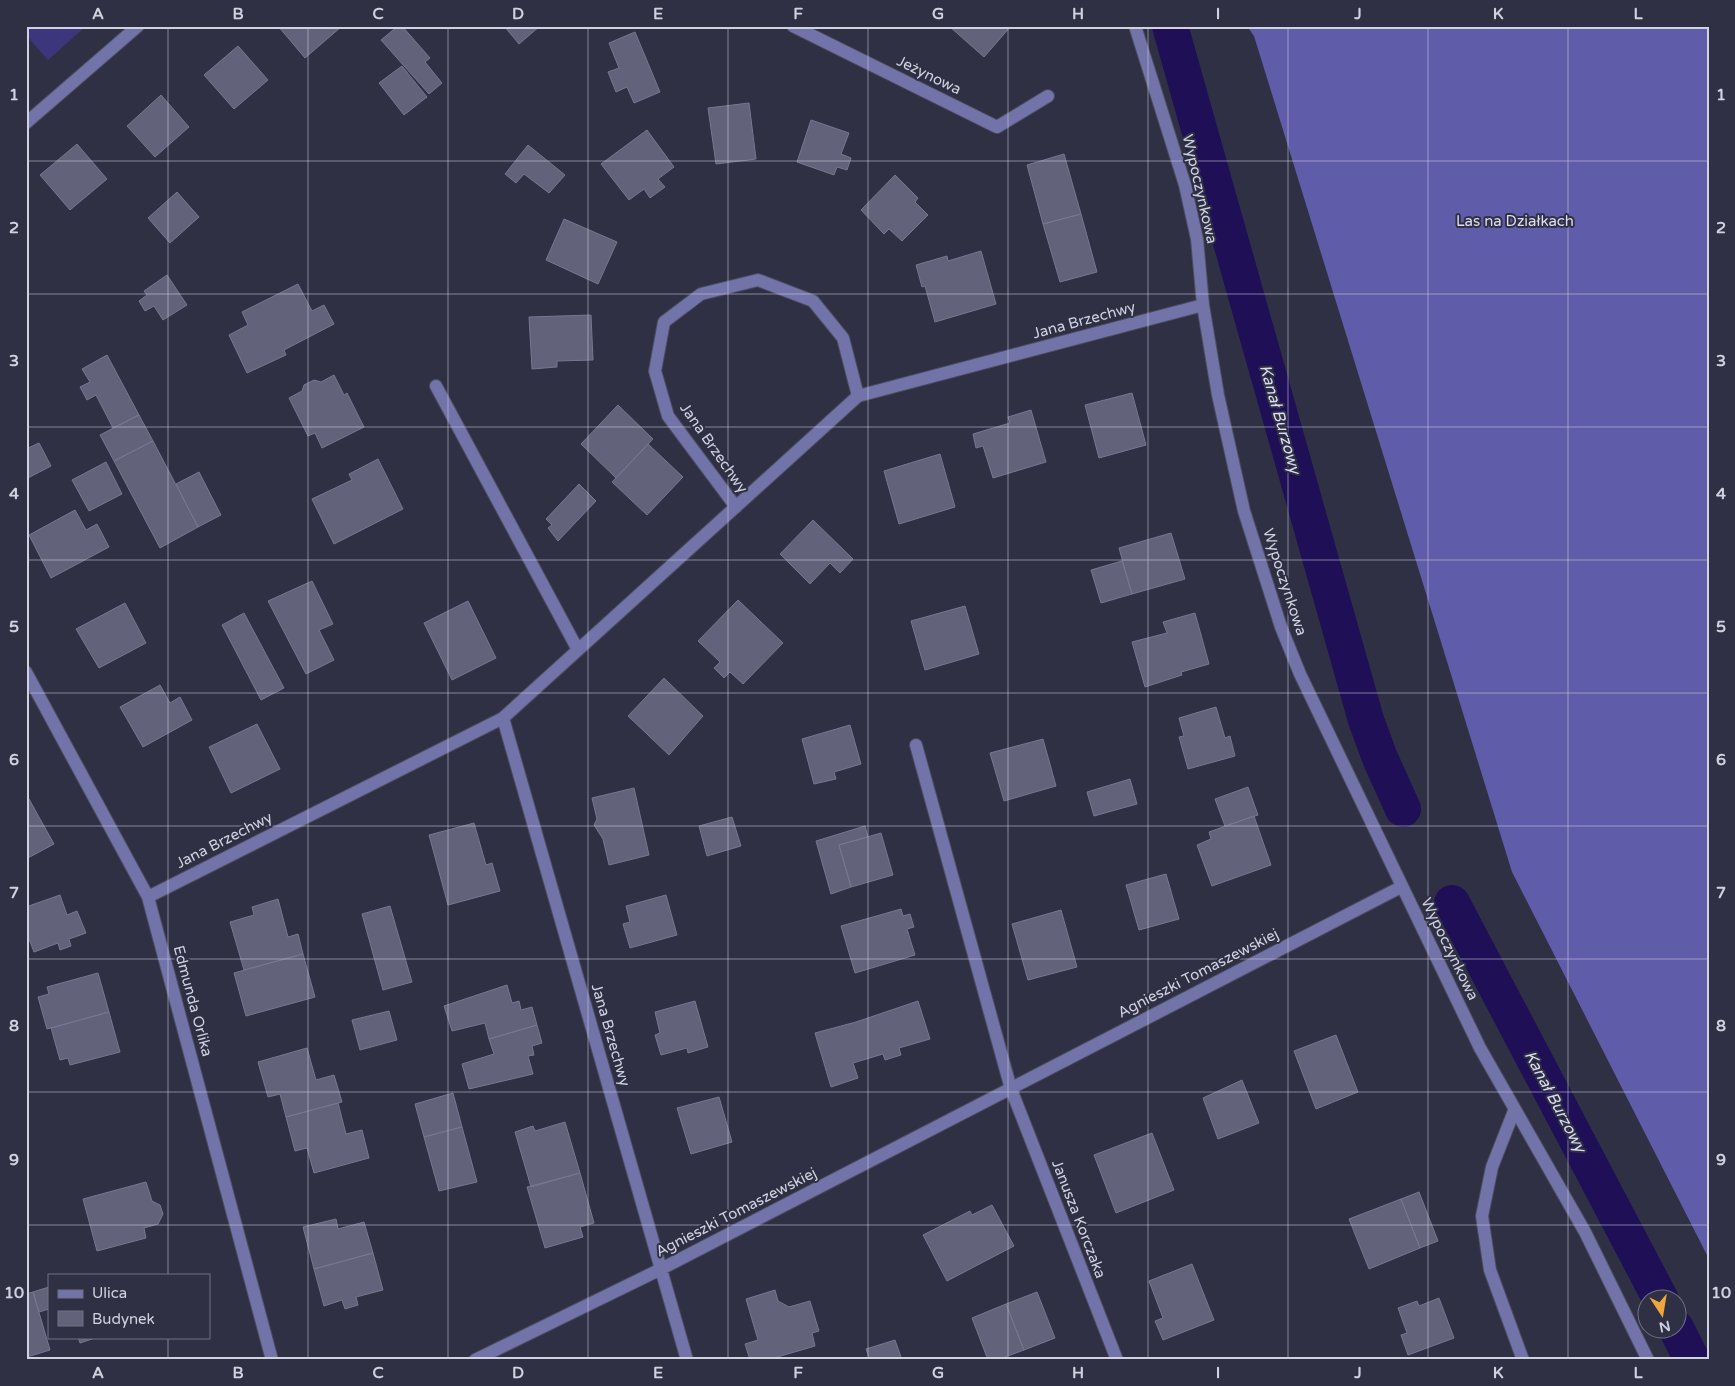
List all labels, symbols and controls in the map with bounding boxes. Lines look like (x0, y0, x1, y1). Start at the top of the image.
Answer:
text: A (92, 4, 104, 24)
text: B (232, 4, 244, 24)
text: C (372, 4, 384, 24)
text: D (512, 4, 524, 24)
text: E (653, 4, 663, 24)
text: F (793, 4, 803, 24)
text: G (932, 4, 944, 24)
text: H (1072, 4, 1084, 24)
text: I (1216, 4, 1220, 24)
text: J (1353, 4, 1362, 24)
text: K (1493, 4, 1504, 24)
text: L (1633, 4, 1643, 24)
street label: Jeżynowa (894, 52, 964, 98)
text: 1 (9, 85, 19, 105)
text: 1 (1716, 85, 1726, 105)
street label: Wypoczynkowa (1179, 133, 1221, 245)
park label: Las na Działkach (1456, 212, 1574, 230)
text: 2 (9, 218, 19, 238)
text: 2 (1716, 218, 1726, 238)
street label: Jana Brzechwy (1031, 298, 1137, 342)
text: 3 (9, 351, 19, 371)
text: 3 (1716, 351, 1726, 371)
water label: Kanał Burzowy (1255, 362, 1306, 478)
street label: Jana Brzechwy (676, 399, 752, 497)
text: 4 (9, 484, 19, 504)
text: 4 (1716, 484, 1726, 504)
street label: Wypoczynkowa (1259, 526, 1311, 638)
text: 5 (9, 617, 19, 637)
text: 5 (1716, 617, 1726, 637)
text: 6 (9, 750, 19, 770)
text: 6 (1716, 750, 1726, 770)
street label: Jana Brzechwy (173, 808, 275, 872)
text: 7 (9, 883, 19, 903)
text: 7 (1716, 883, 1726, 903)
street label: Wypoczynkowa (1417, 895, 1483, 1003)
street label: Agnieszki Tomaszewskiej (1115, 925, 1281, 1021)
street label: Edmunda Orlika (170, 943, 216, 1059)
street label: Jana Brzechwy (588, 982, 634, 1088)
text: 8 (9, 1016, 19, 1036)
text: 8 (1716, 1016, 1726, 1036)
water label: Kanał Burzowy (1520, 1047, 1591, 1158)
text: 9 (9, 1150, 19, 1170)
text: 9 (1716, 1150, 1726, 1170)
street label: Janusza Korczaka (1048, 1157, 1110, 1281)
street label: Agnieszki Tomaszewskiej (653, 1164, 819, 1260)
legend (48, 1274, 210, 1338)
text: 10 (4, 1283, 24, 1303)
text: 10 (1711, 1283, 1731, 1303)
text: Ulica (92, 1284, 127, 1302)
north arrow (1638, 1288, 1688, 1338)
text: Budynek (92, 1310, 155, 1328)
text: N (1657, 1317, 1672, 1336)
text: A (92, 1363, 104, 1383)
text: B (232, 1363, 244, 1383)
text: C (372, 1363, 384, 1383)
text: D (512, 1363, 524, 1383)
text: E (653, 1363, 663, 1383)
text: F (793, 1363, 803, 1383)
text: G (932, 1363, 944, 1383)
text: H (1072, 1363, 1084, 1383)
text: I (1216, 1363, 1220, 1383)
text: J (1353, 1363, 1362, 1383)
text: K (1493, 1363, 1504, 1383)
text: L (1633, 1363, 1643, 1383)

